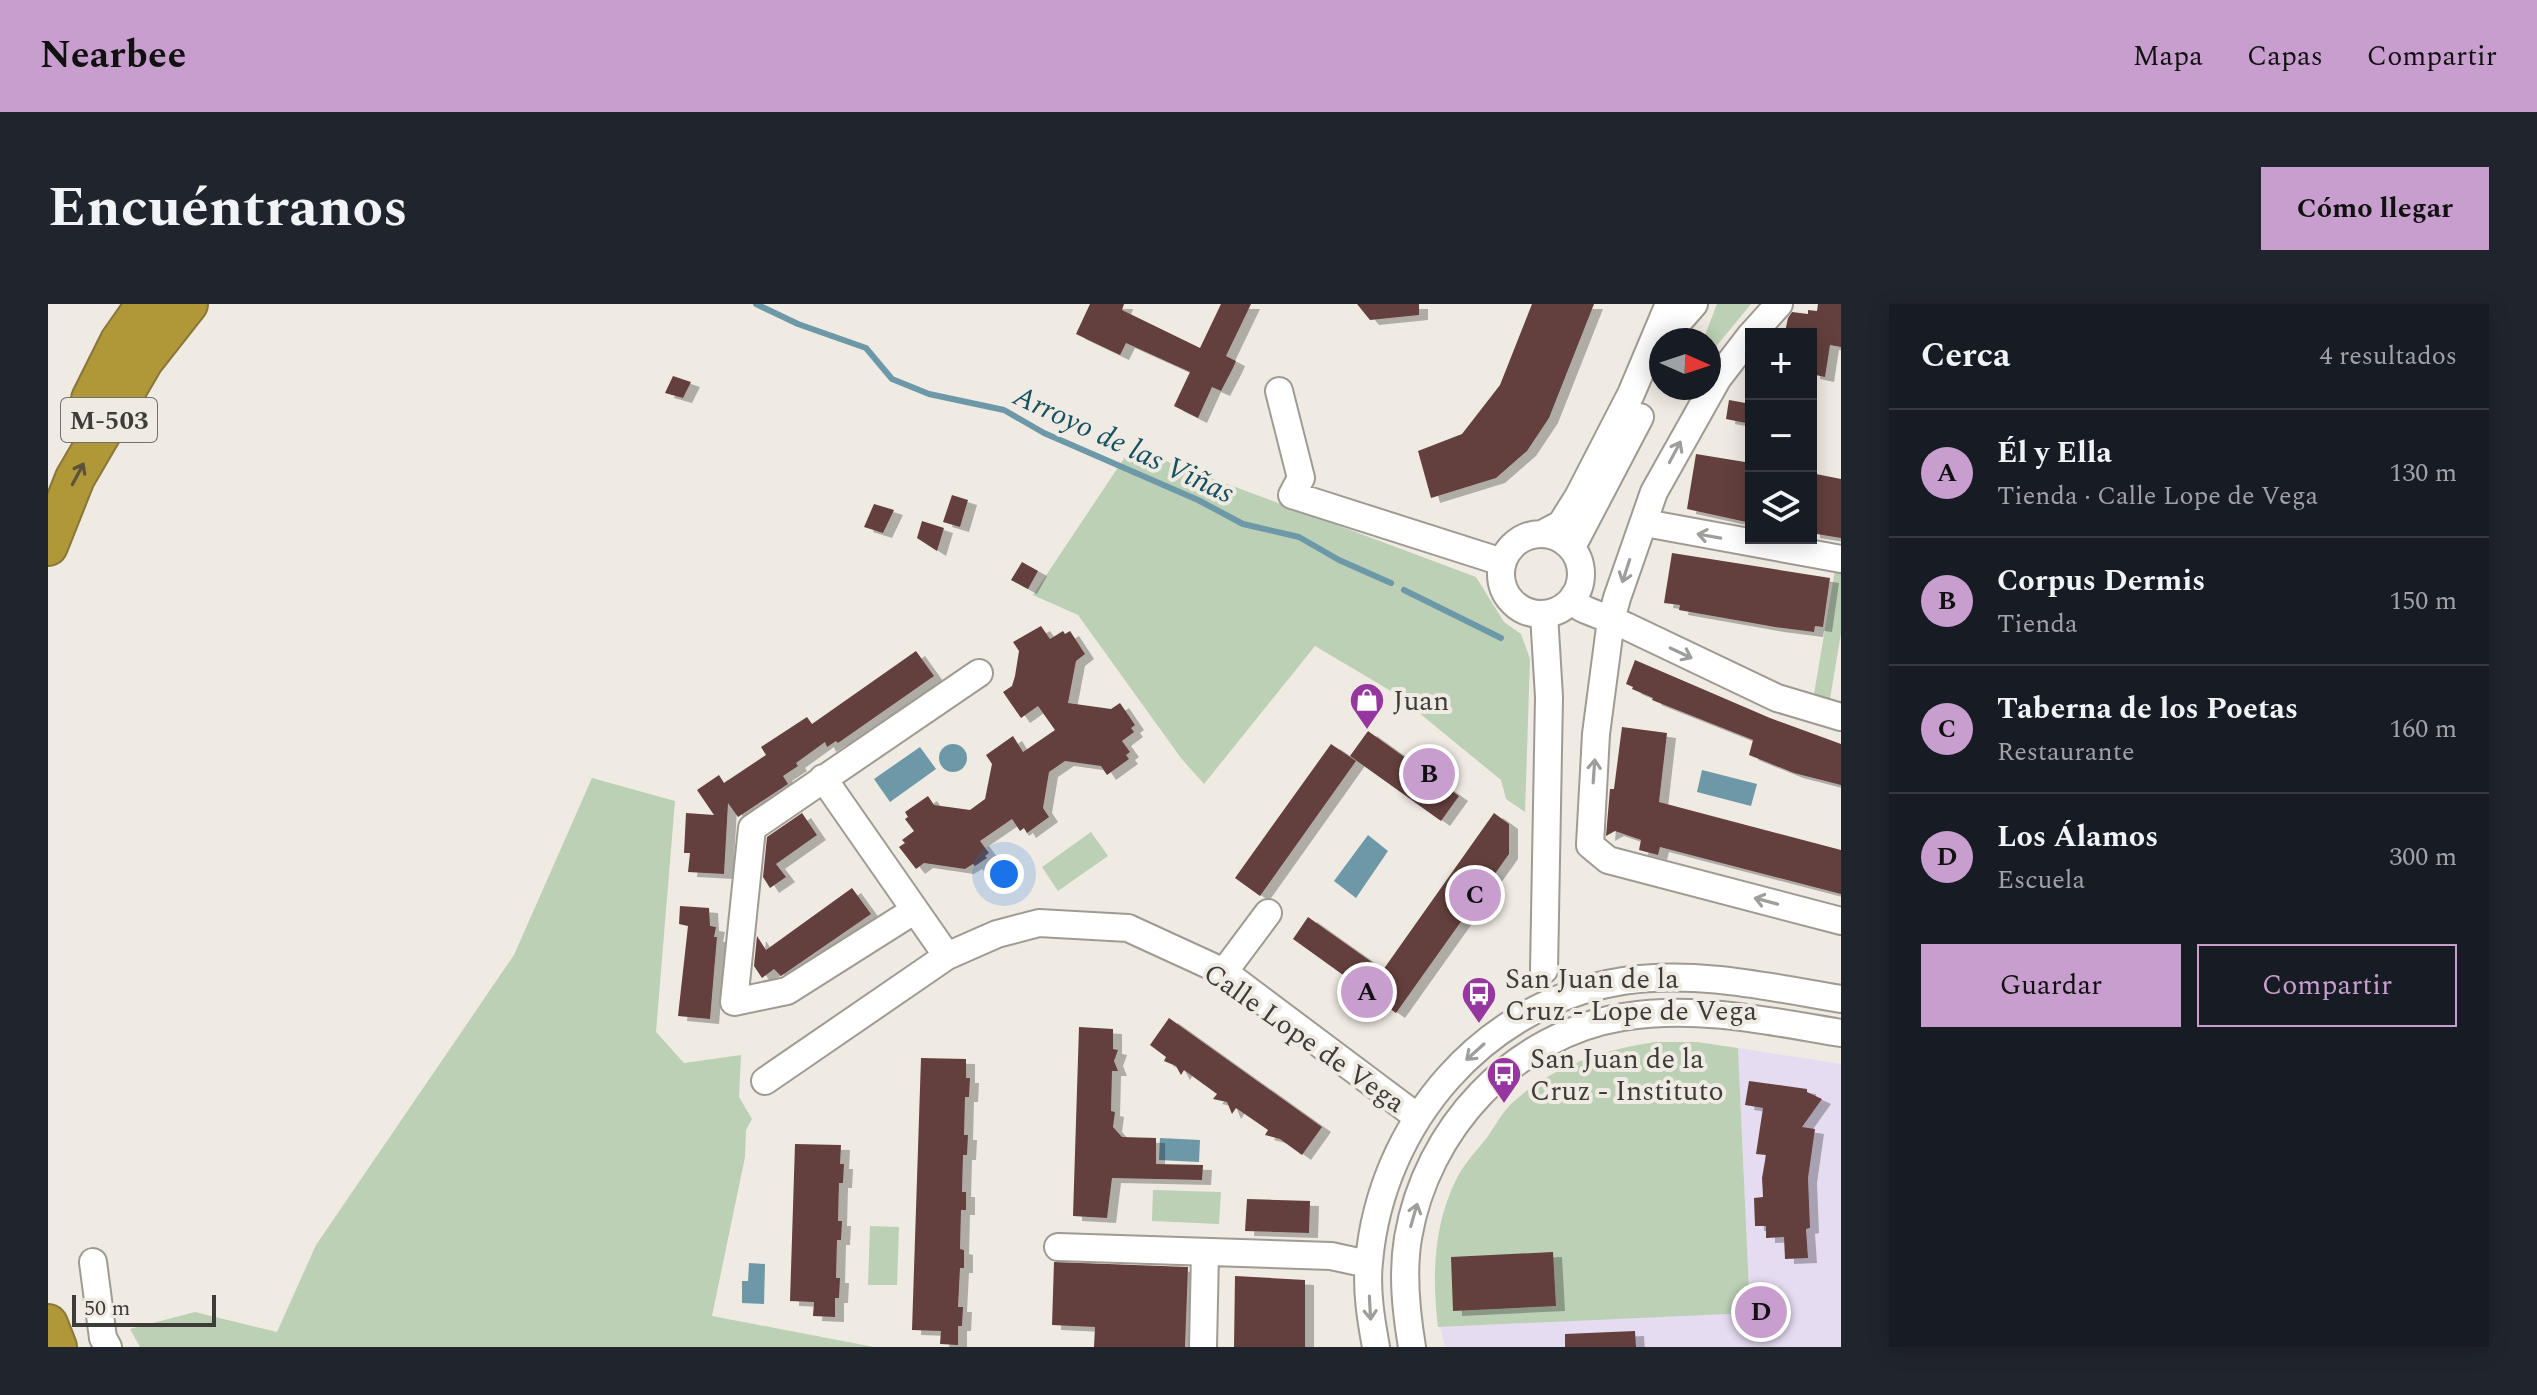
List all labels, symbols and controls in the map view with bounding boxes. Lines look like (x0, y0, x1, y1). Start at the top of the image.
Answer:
text: Nearbee (40, 27, 186, 85)
text: Mapa (2133, 35, 2203, 78)
text: Capas (2247, 35, 2323, 78)
text: Compartir (2367, 35, 2497, 78)
text: Encuéntranos (48, 166, 408, 251)
button: Cómo llegar (2261, 167, 2489, 250)
north arrow (1649, 328, 1721, 400)
map controls (1745, 328, 1817, 544)
button: + (1745, 328, 1817, 400)
text: Cerca (1921, 330, 2010, 382)
text: 4 resultados (2319, 336, 2457, 376)
water label: Arroyo de las Viñas (1005, 373, 1242, 516)
road number: M-503 (61, 398, 157, 442)
button: − (1745, 400, 1817, 472)
text: Él y Ella (1997, 430, 2112, 476)
one-way arrow (1668, 441, 1684, 464)
text: A (1937, 453, 1957, 493)
text: 130 m (2389, 453, 2457, 493)
one-way arrow (70, 463, 86, 487)
button: layers (1745, 472, 1817, 544)
text: Tienda · Calle Lope de Vega (1997, 476, 2318, 516)
one-way arrow (1697, 528, 1722, 543)
one-way arrow (1617, 558, 1632, 583)
text: Corpus Dermis (1997, 558, 2205, 604)
text: B (1938, 581, 1956, 621)
text: 150 m (2389, 581, 2457, 621)
text: Tienda (1997, 604, 2078, 644)
one-way arrow (1669, 646, 1693, 661)
place label: Juan (1393, 680, 1449, 723)
shop icon: Juan (1348, 681, 1386, 731)
text: Taberna de los Poetas (1997, 686, 2298, 732)
text: C (1938, 709, 1956, 749)
text: 160 m (2389, 709, 2457, 749)
text: Restaurante (1997, 732, 2134, 772)
pin: B (1403, 744, 1455, 804)
one-way arrow (1587, 758, 1602, 785)
text: Los Álamos (1997, 814, 2158, 860)
text: D (1937, 837, 1957, 877)
text: 300 m (2389, 837, 2457, 877)
your location (984, 854, 1024, 894)
text: Escuela (1997, 860, 2085, 900)
pin: C (1449, 865, 1501, 925)
one-way arrow (1753, 893, 1779, 908)
button: Guardar (1921, 944, 2181, 1027)
button: Compartir (2197, 944, 2457, 1027)
street label: Calle Lope de Vega (1194, 952, 1414, 1124)
place label: San Juan de la Cruz - Lope de Vega (1505, 958, 1758, 1033)
pin: A (1341, 962, 1393, 1022)
bus stop icon: San Juan de la Cruz - Lope de Vega (1460, 975, 1498, 1025)
place label: San Juan de la Cruz - Instituto (1530, 1038, 1724, 1113)
one-way arrow (1466, 1042, 1486, 1060)
bus stop icon: San Juan de la Cruz - Instituto (1485, 1055, 1523, 1105)
one-way arrow (1408, 1202, 1423, 1228)
pin: D (1735, 1282, 1787, 1342)
scale bar (72, 1291, 216, 1327)
text: 50 m (84, 1292, 130, 1325)
one-way arrow (1363, 1294, 1378, 1321)

